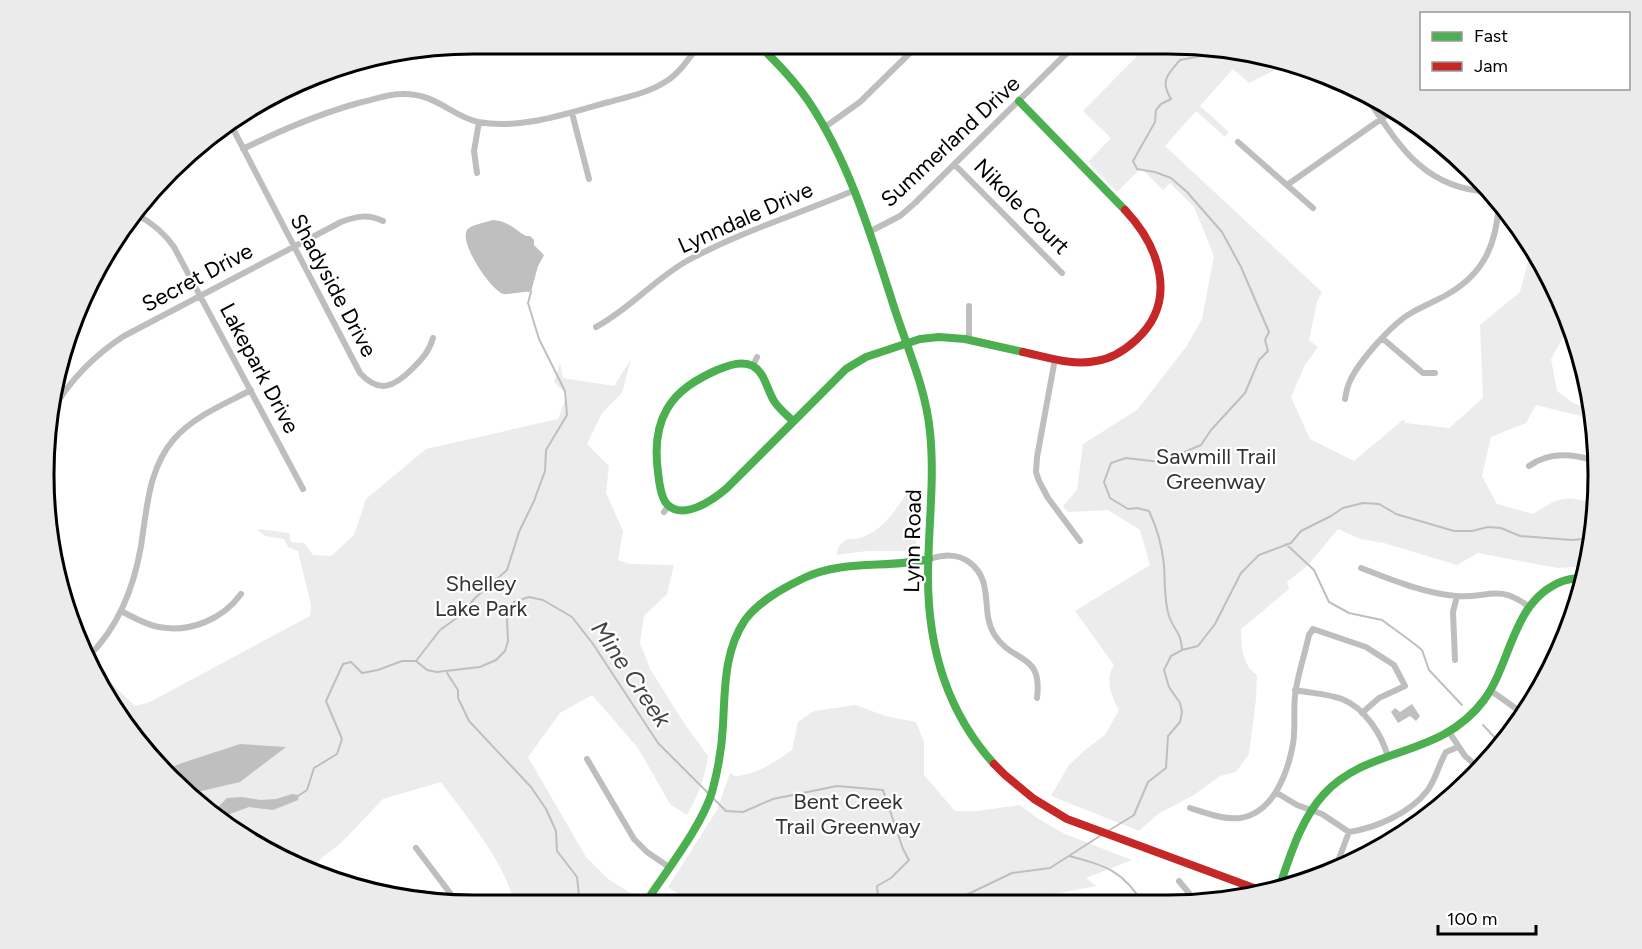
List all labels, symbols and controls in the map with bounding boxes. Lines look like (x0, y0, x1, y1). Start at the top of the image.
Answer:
legend (1420, 12, 1630, 90)
text: Fast (1474, 25, 1508, 47)
text: Jam (1474, 55, 1508, 77)
street label: Summerland Drive (875, 70, 1025, 213)
street label: Nikole Court (968, 153, 1075, 260)
street label: Lynndale Drive (674, 176, 817, 259)
street label: Shadyside Drive (285, 209, 383, 361)
street label: Secret Drive (137, 237, 257, 318)
street label: Lakepark Drive (214, 298, 305, 438)
park label: Sawmill Trail Greenway (1156, 443, 1276, 495)
street label: Lynn Road (898, 489, 927, 593)
park label: Shelley Lake Park (435, 570, 528, 622)
water label: Mine Creek (585, 615, 678, 733)
park label: Bent Creek Trail Greenway (775, 788, 921, 840)
scale bar (1438, 898, 1536, 936)
text: 100 m (1447, 908, 1497, 930)

